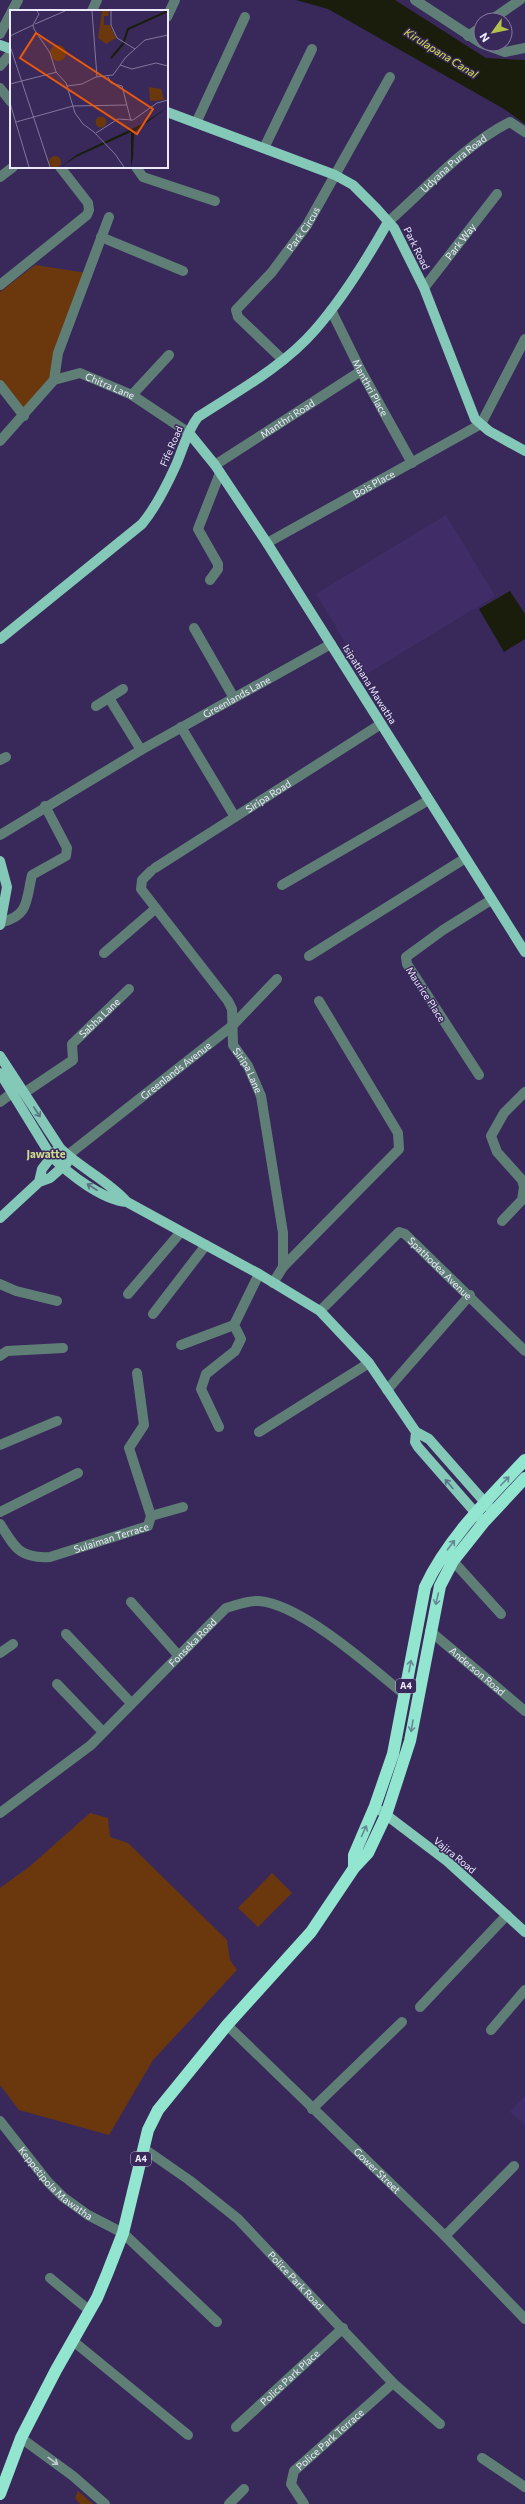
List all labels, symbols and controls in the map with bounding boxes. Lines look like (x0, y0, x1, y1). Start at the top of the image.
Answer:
inset map (10, 10, 168, 168)
north arrow (473, 12, 513, 52)
water label: Kirulapana Canal (402, 25, 480, 80)
text: N (476, 31, 492, 45)
street label: Udyana Pura Road (418, 132, 489, 195)
street label: Park Circus (284, 204, 322, 254)
street label: Park Way (442, 221, 478, 262)
street label: Park Road (401, 225, 433, 272)
street label: Manthri Place (350, 357, 391, 418)
street label: Chitra Lane (84, 370, 136, 401)
street label: Manthri Road (258, 396, 317, 440)
street label: Fife Road (157, 424, 185, 468)
street label: Bois Place (351, 467, 397, 500)
street label: Isipathana Mawatha (341, 642, 399, 726)
street label: Greenlands Lane (201, 673, 272, 720)
street label: Siripa Road (243, 777, 293, 815)
street label: Maurice Place (404, 964, 448, 1024)
street label: Sabha Lane (76, 995, 122, 1040)
street label: Greenlands Avenue (138, 1039, 213, 1102)
street label: Siripa Lane (231, 1045, 265, 1095)
one-way arrow (33, 1106, 41, 1118)
district label: Jawatte (26, 1147, 66, 1161)
one-way arrow (87, 1183, 98, 1191)
street label: Spathodea Avenue (406, 1234, 474, 1302)
one-way arrow (500, 1476, 509, 1486)
one-way arrow (444, 1479, 453, 1489)
street label: Sulaiman Terrace (72, 1520, 150, 1555)
one-way arrow (447, 1539, 455, 1550)
one-way arrow (433, 1592, 440, 1605)
street label: Fonseka Road (166, 1615, 219, 1669)
street label: Anderson Road (447, 1644, 508, 1698)
one-way arrow (406, 1660, 414, 1673)
road number: A4 (396, 1679, 416, 1693)
one-way arrow (408, 1719, 416, 1732)
one-way arrow (361, 1825, 368, 1837)
street label: Vajira Road (431, 1834, 479, 1876)
street label: Keppetipola Mawatha (16, 2144, 95, 2222)
street label: Gower Street (351, 2145, 403, 2196)
road number: A4 (131, 2152, 151, 2166)
street label: Police Park Road (266, 2249, 326, 2312)
street label: Police Park Place (257, 2347, 322, 2408)
street label: Police Park Terrace (293, 2406, 366, 2472)
one-way arrow (47, 2457, 58, 2465)

